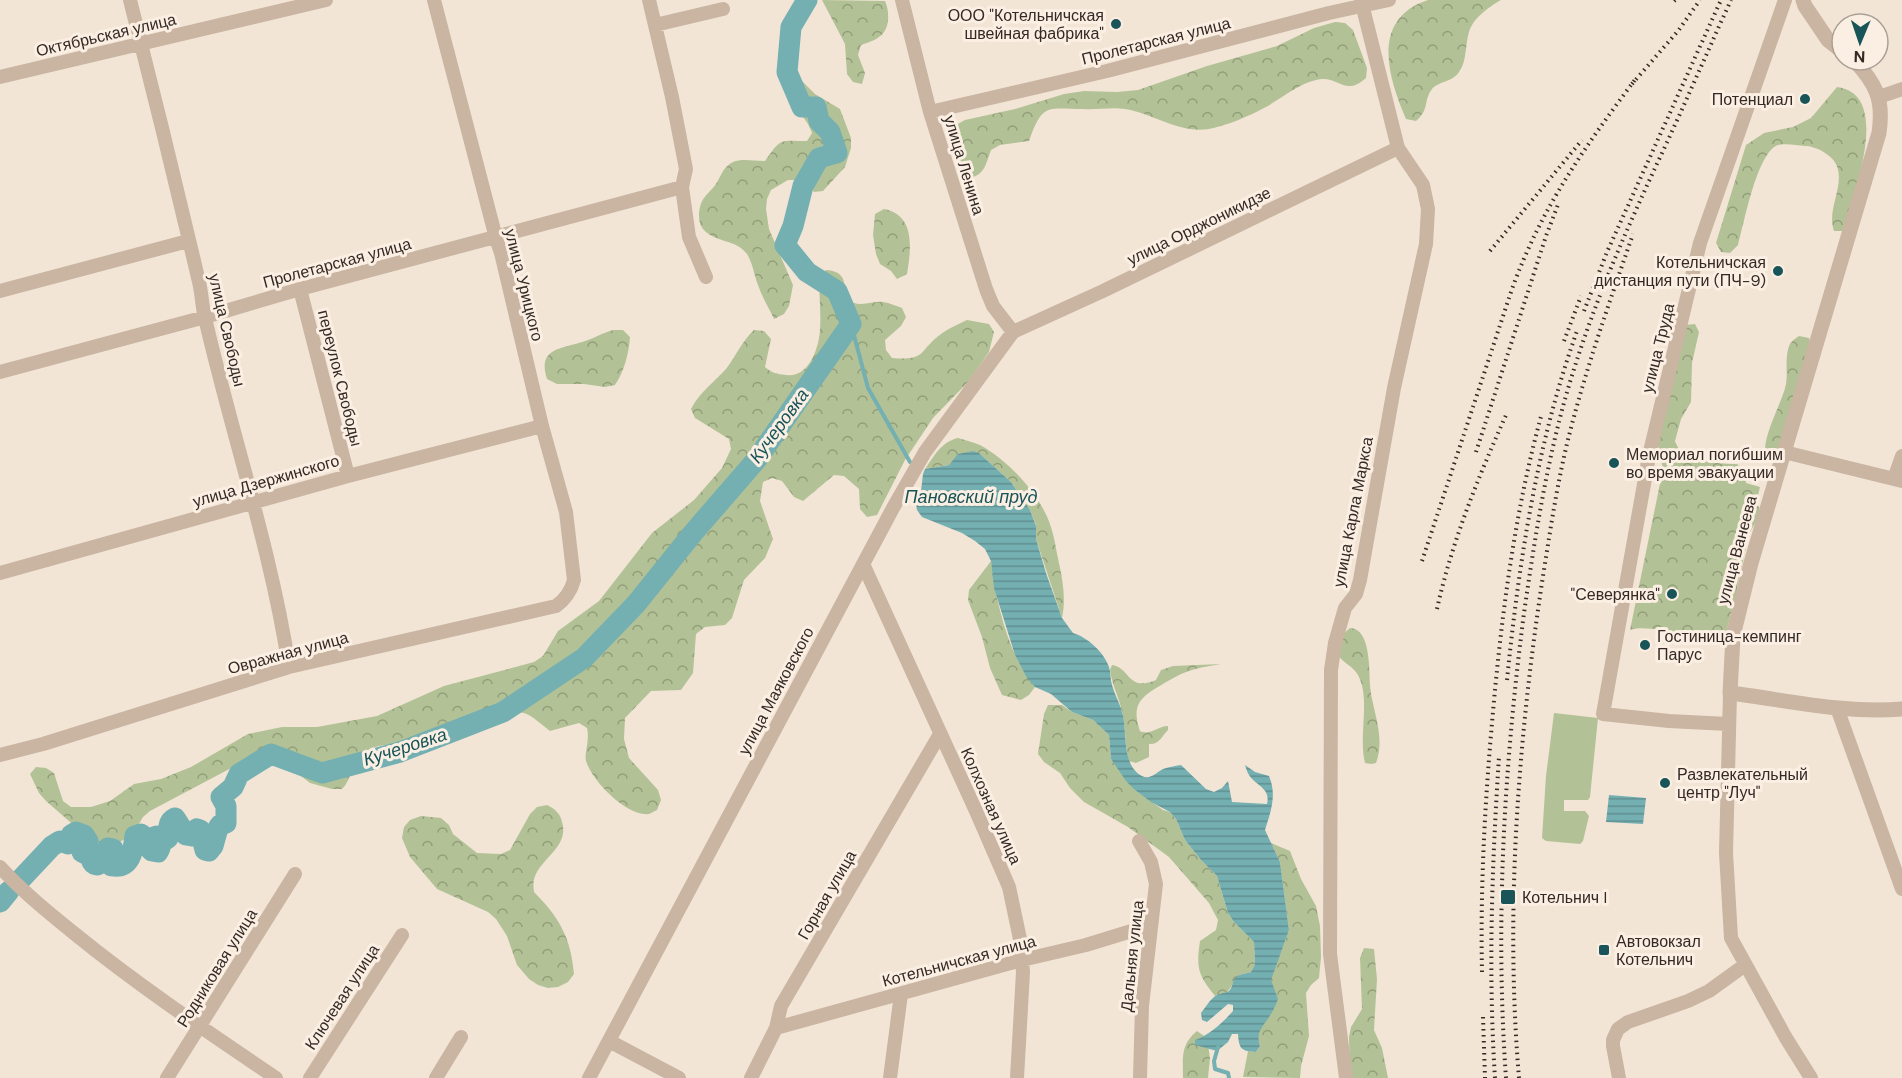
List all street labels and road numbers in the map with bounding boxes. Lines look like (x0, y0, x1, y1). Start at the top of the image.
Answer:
street label: Октябрьская улица (34, 9, 178, 61)
street label: Пролетарская улица (1079, 12, 1233, 70)
street label: улица Ленина (939, 113, 989, 217)
street label: улица Орджоникидзе (1124, 182, 1274, 270)
street label: улица Урицкого (500, 227, 548, 343)
street label: Пролетарская улица (261, 233, 414, 293)
street label: улица Свободы (204, 271, 250, 389)
street label: улица Труда (1637, 301, 1679, 395)
street label: переулок Свободы (313, 308, 367, 448)
street label: улица Карла Маркса (1328, 435, 1378, 589)
street label: улица Дзержинского (190, 450, 342, 512)
street label: улица Ванеева (1712, 493, 1762, 607)
street label: улица Маяковского (733, 623, 819, 759)
street label: Овражная улица (225, 627, 351, 679)
street label: Колхозная улица (956, 744, 1026, 868)
street label: Горная улица (793, 846, 861, 944)
street label: Дальняя улица (1116, 899, 1148, 1013)
street label: Родниковая улица (172, 905, 262, 1031)
street label: Котельничская улица (880, 930, 1038, 992)
street label: Ключевая улица (300, 940, 384, 1054)

